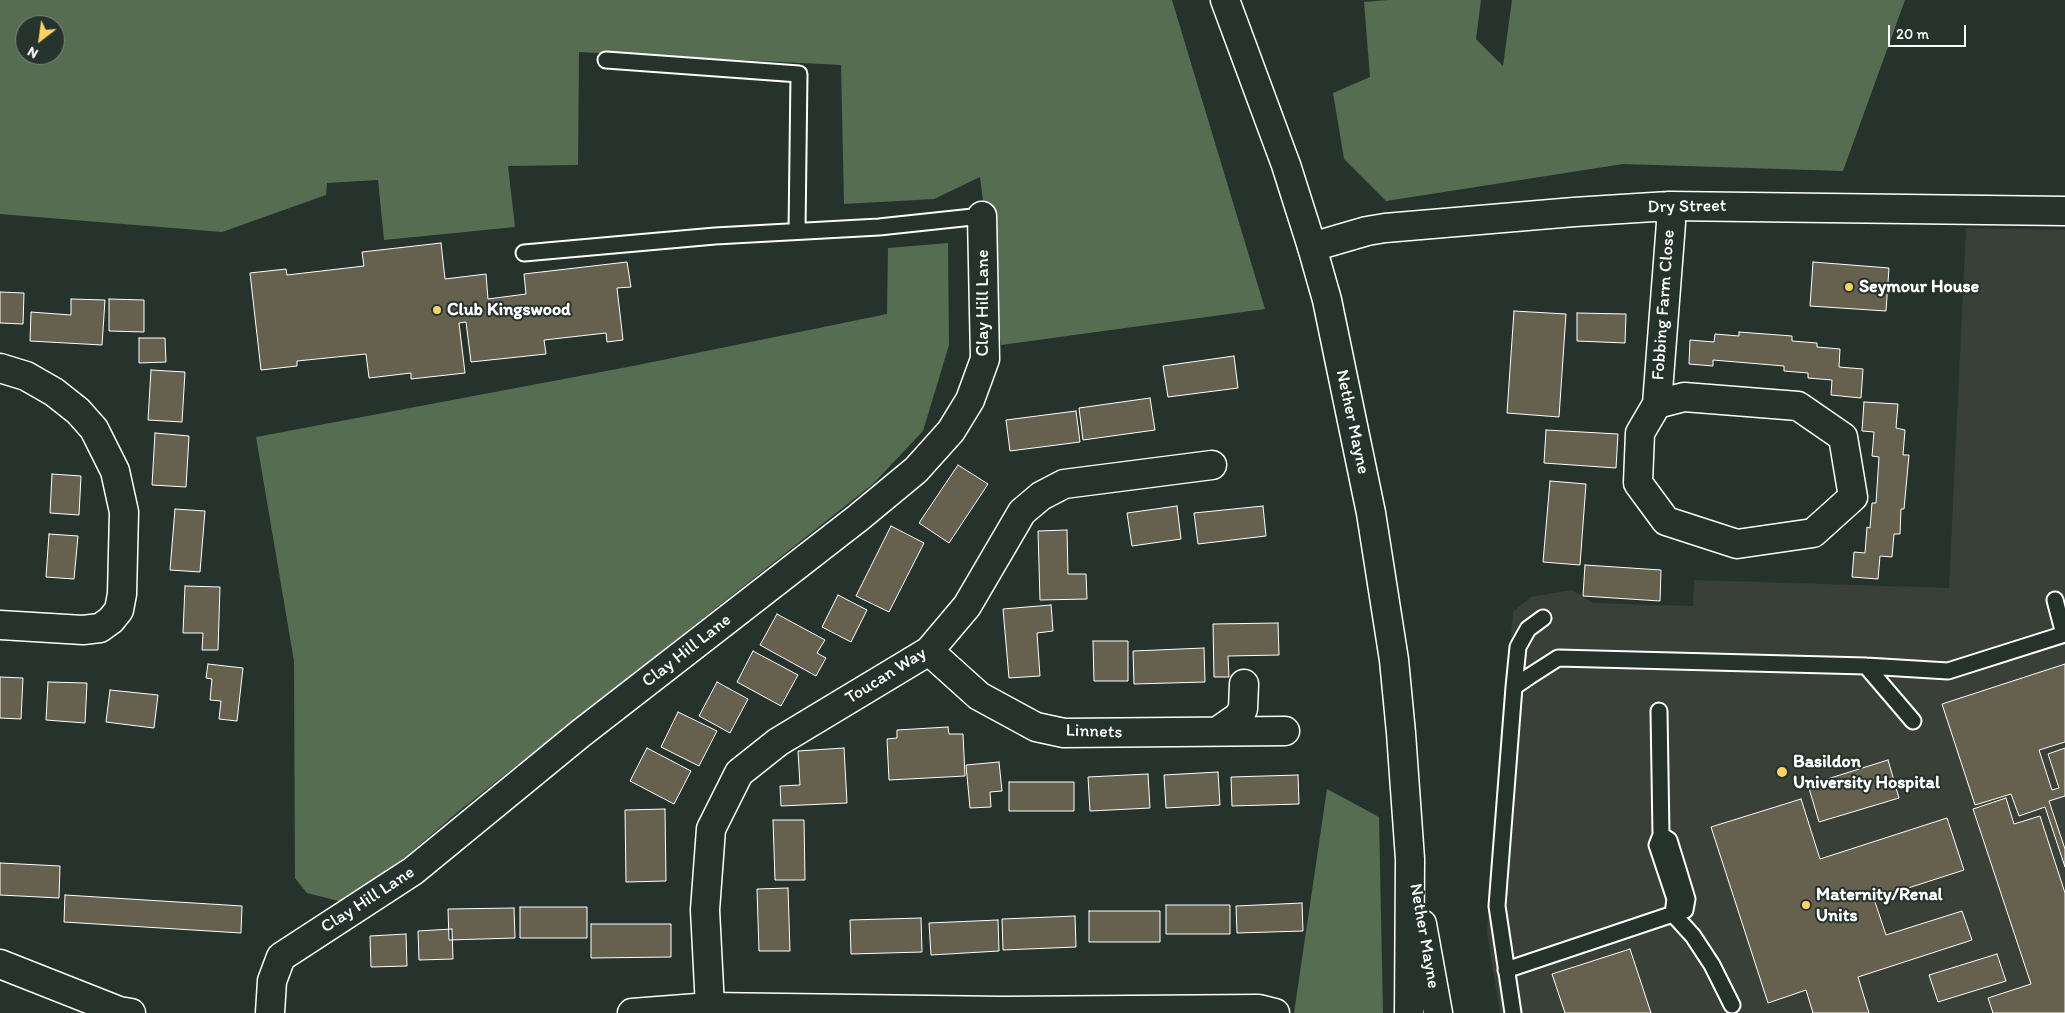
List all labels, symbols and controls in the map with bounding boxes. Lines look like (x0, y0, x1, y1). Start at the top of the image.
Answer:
north arrow (15, 15, 65, 65)
scale bar (1890, 15, 1968, 47)
text: 20 m (1896, 25, 1929, 43)
text: N (24, 43, 41, 62)
street label: Dry Street (1647, 196, 1727, 218)
street label: Fobbing Farm Close (1648, 229, 1680, 381)
street label: Clay Hill Lane (972, 249, 994, 357)
place label: Seymour House (1859, 276, 1979, 298)
marker: Seymour House (1843, 281, 1855, 293)
place label: Club Kingswood (447, 299, 571, 321)
marker: Club Kingswood (431, 304, 443, 316)
street label: Nether Mayne (1330, 368, 1374, 476)
street label: Clay Hill Lane (638, 610, 736, 692)
street label: Toucan Way (842, 643, 930, 709)
street label: Linnets (1065, 720, 1123, 744)
place label: Basildon University Hospital (1793, 751, 1940, 794)
marker: Basildon University Hospital (1775, 765, 1789, 779)
street label: Clay Hill Lane (317, 862, 419, 938)
street label: Nether Mayne (1404, 882, 1444, 990)
place label: Maternity/Renal Units (1816, 884, 1943, 926)
marker: Maternity/Renal Units (1800, 899, 1812, 911)

